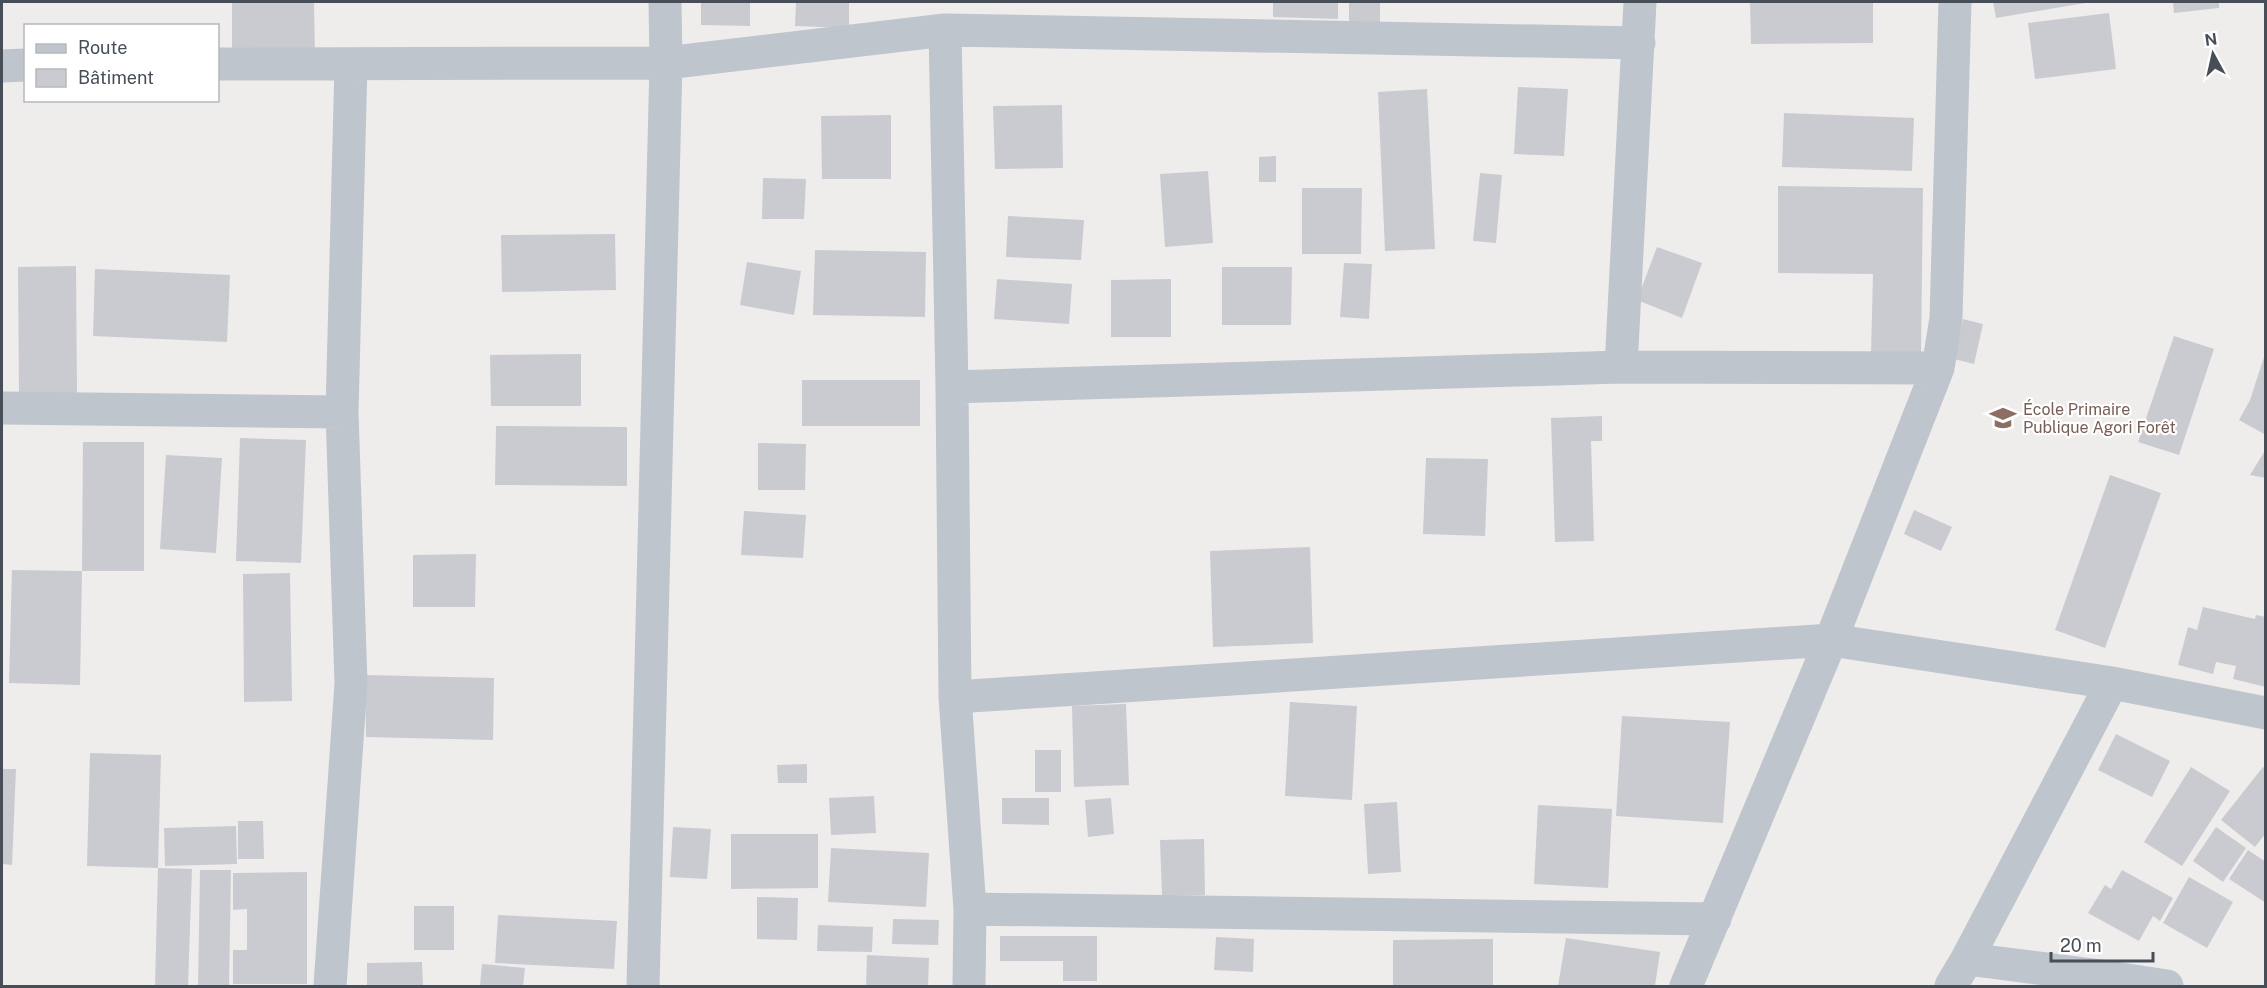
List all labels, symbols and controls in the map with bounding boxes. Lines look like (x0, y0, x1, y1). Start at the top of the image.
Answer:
legend (24, 24, 219, 102)
north arrow (2183, 24, 2243, 84)
text: N (2203, 29, 2219, 50)
text: Route (78, 37, 127, 58)
text: Bâtiment (78, 67, 154, 88)
place label: École Primaire Publique Agori Forêt (2023, 399, 2176, 437)
school or university icon: École Primaire Publique Agori Forêt (1988, 403, 2018, 433)
scale bar (2051, 925, 2153, 963)
text: 20 m (2060, 935, 2102, 956)

